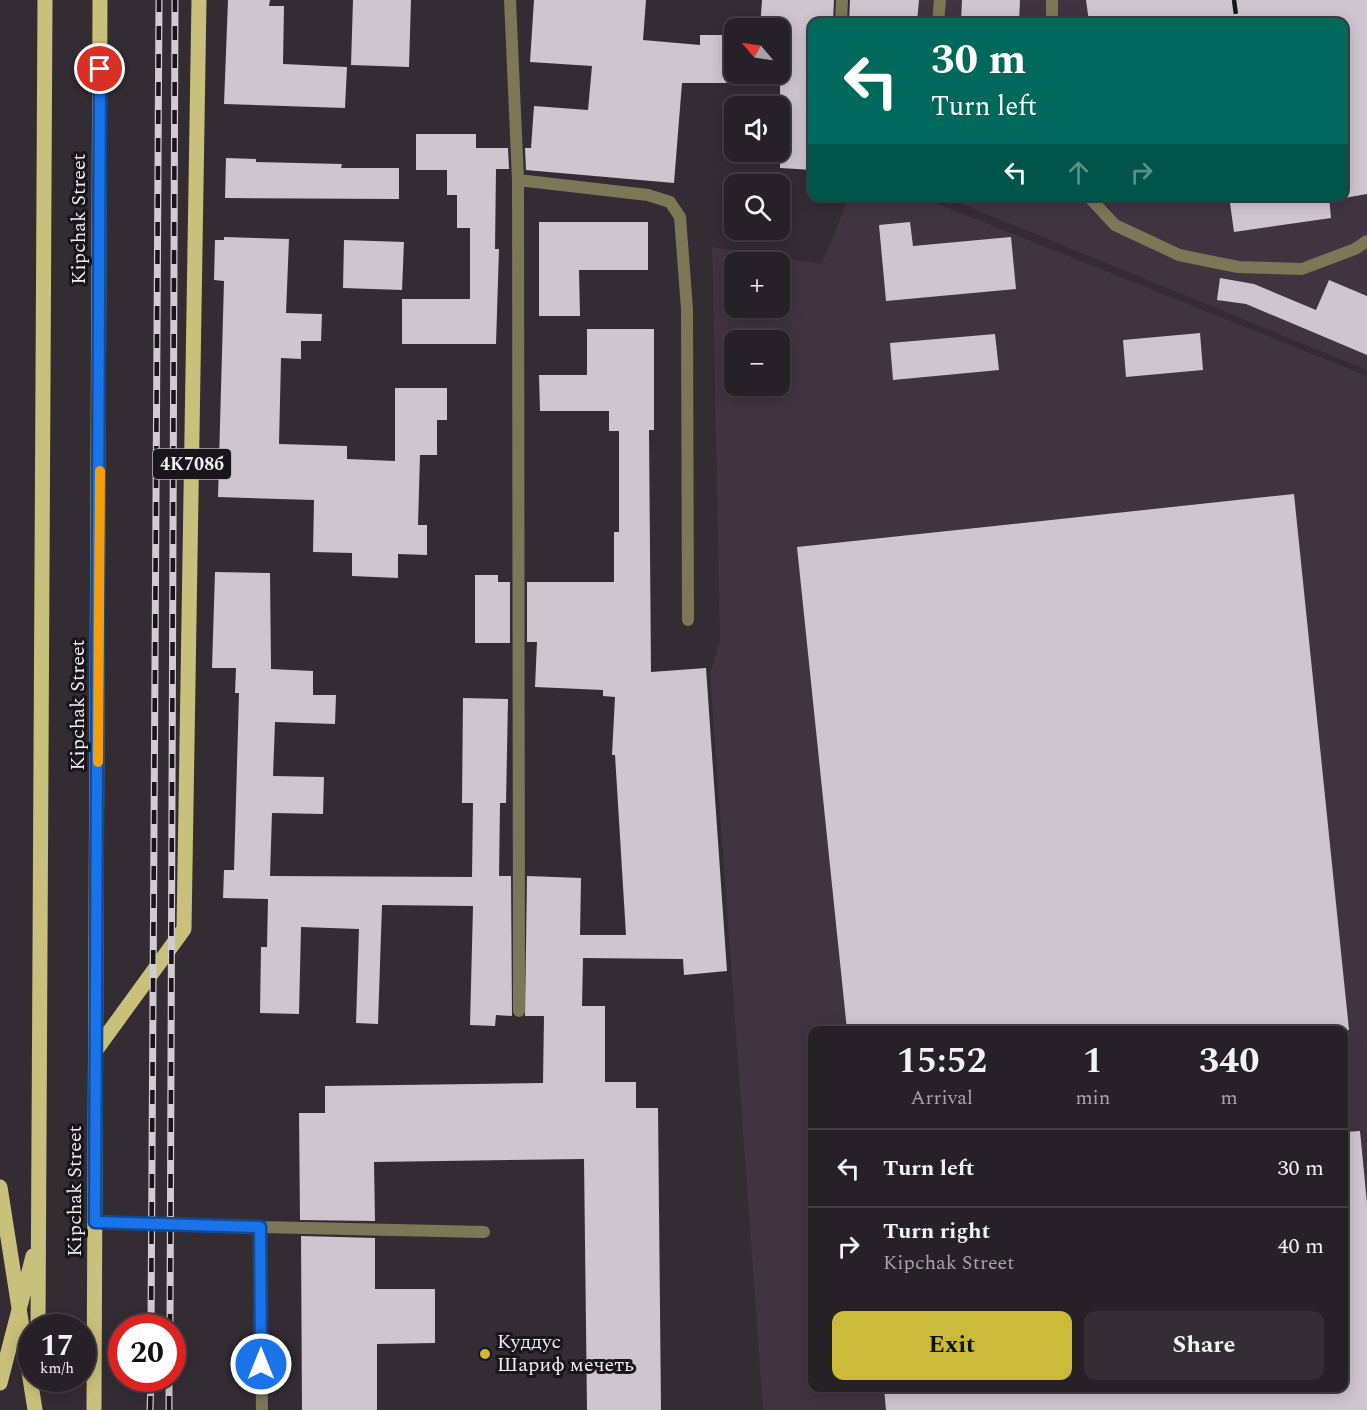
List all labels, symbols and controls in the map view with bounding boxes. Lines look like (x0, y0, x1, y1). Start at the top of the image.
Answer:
north arrow (724, 18, 790, 84)
map controls (724, 18, 790, 396)
text: 30 m (931, 29, 1026, 92)
icon: left (832, 42, 910, 120)
pin (74, 43, 125, 94)
icon: arrive (83, 52, 116, 85)
text: Turn left (931, 86, 1037, 128)
button: sound (724, 96, 790, 162)
street label: Kipchak Street (64, 153, 94, 285)
icon: left (999, 156, 1032, 189)
icon: ahead (1062, 156, 1095, 189)
icon: right (1125, 156, 1158, 189)
button: search (724, 174, 790, 240)
button: + (724, 252, 790, 318)
button: − (724, 330, 790, 396)
road number: 4К708б (153, 449, 231, 479)
street label: Kipchak Street (63, 639, 93, 771)
text: 15:52 (896, 1034, 987, 1089)
text: 1 (1083, 1034, 1103, 1089)
text: 340 (1199, 1034, 1259, 1089)
text: Arrival (911, 1083, 973, 1113)
text: min (1075, 1083, 1110, 1113)
text: m (1221, 1083, 1238, 1113)
street label: Kipchak Street (60, 1125, 90, 1257)
icon: left (832, 1152, 865, 1185)
text: Turn left (883, 1152, 975, 1185)
text: 30 m (1278, 1152, 1324, 1185)
text: Turn right (883, 1215, 990, 1248)
icon: right (832, 1230, 865, 1263)
text: 40 m (1278, 1230, 1324, 1263)
text: Kipchak Street (883, 1248, 1014, 1278)
button: Exit (832, 1311, 1072, 1380)
button: Share (1084, 1311, 1324, 1380)
speed limit sign: 20 (108, 1314, 186, 1392)
text: 17 (40, 1323, 74, 1369)
place label: Куддус Шариф мечеть (497, 1327, 634, 1380)
position arrow (229, 1332, 293, 1396)
marker: Куддус Шариф мечеть (478, 1347, 492, 1361)
text: km/h (40, 1357, 74, 1380)

